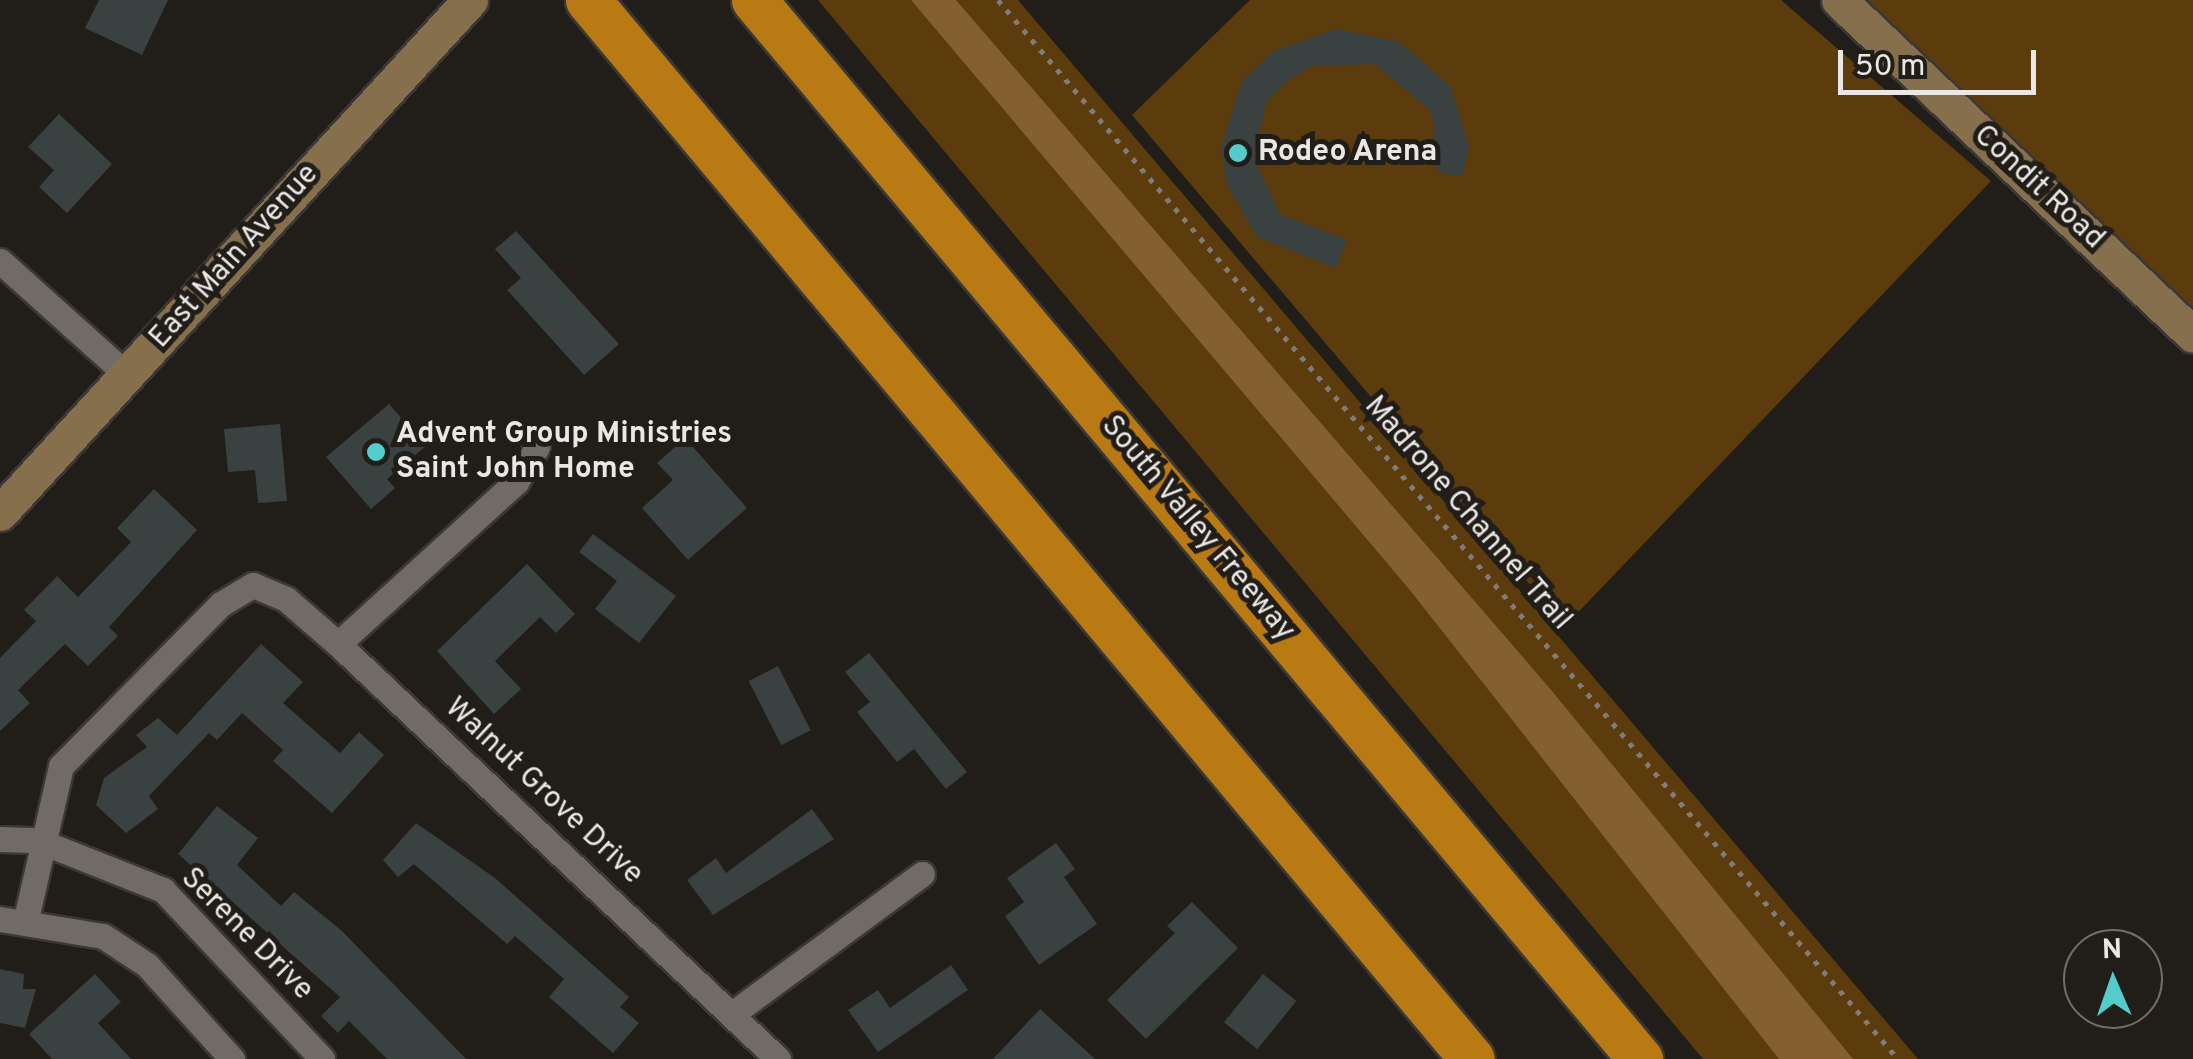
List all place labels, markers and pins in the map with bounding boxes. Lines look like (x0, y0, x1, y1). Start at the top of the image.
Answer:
place label: Rodeo Arena (1258, 135, 1439, 171)
marker: Rodeo Arena (1227, 142, 1249, 164)
place label: Advent Group Ministries Saint John Home (396, 417, 732, 488)
marker: Advent Group Ministries Saint John Home (365, 441, 387, 463)

